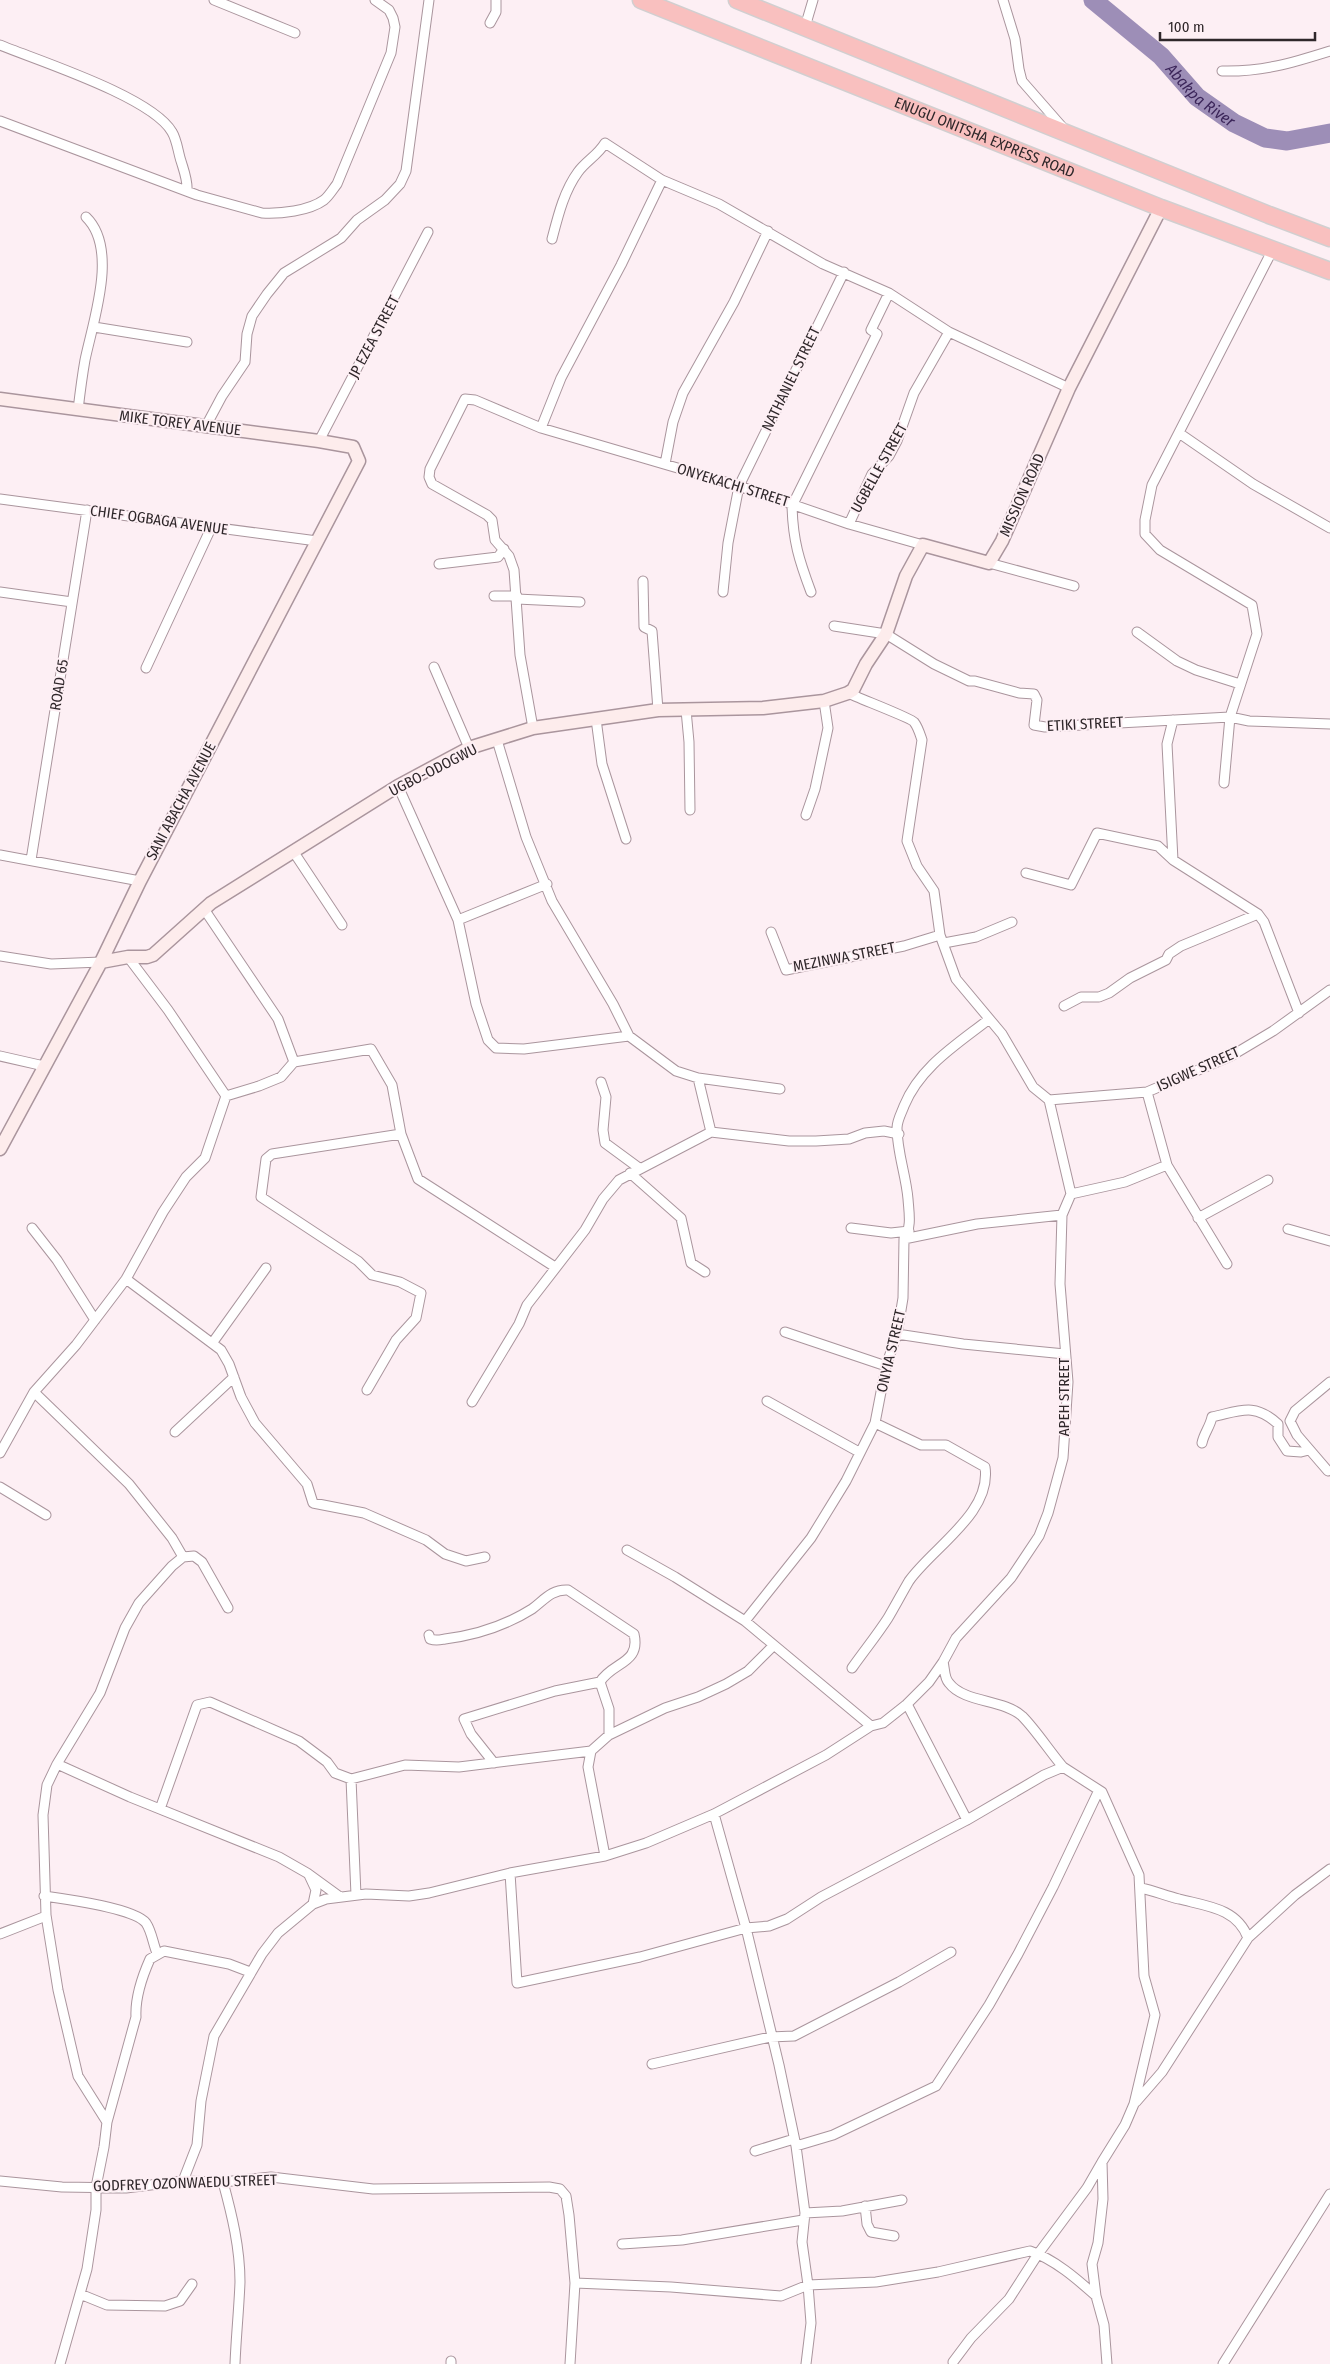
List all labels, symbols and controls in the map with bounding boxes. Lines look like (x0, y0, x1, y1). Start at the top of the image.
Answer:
scale bar (1160, 10, 1315, 42)
text: 100 m (1168, 18, 1205, 36)
water label: Abakpa River (1162, 59, 1239, 131)
street label: ENUGU ONITSHA EXPRESS ROAD (892, 93, 1077, 182)
street label: JP EZEA STREET (345, 292, 403, 381)
street label: NATHANIEL STREET (758, 324, 824, 434)
street label: MIKE TOREY AVENUE (118, 407, 242, 439)
street label: UGBELLE STREET (847, 420, 911, 516)
street label: MISSION ROAD (996, 451, 1048, 539)
street label: ONYEKACHI STREET (675, 459, 791, 511)
street label: CHIEF OGBAGA AVENUE (89, 501, 229, 539)
street label: ROAD 65 (46, 658, 72, 712)
street label: ETIKI STREET (1046, 713, 1124, 735)
street label: SANI ABACHA AVENUE (142, 739, 220, 863)
street label: UGBO-ODOGWU (386, 740, 480, 800)
street label: MEZINWA STREET (791, 938, 897, 976)
street label: ISIGWE STREET (1154, 1043, 1242, 1095)
street label: ONYIA STREET (873, 1308, 909, 1394)
street label: APEH STREET (1055, 1358, 1073, 1436)
street label: GODFREY OZONWAEDU STREET (93, 2171, 277, 2195)

